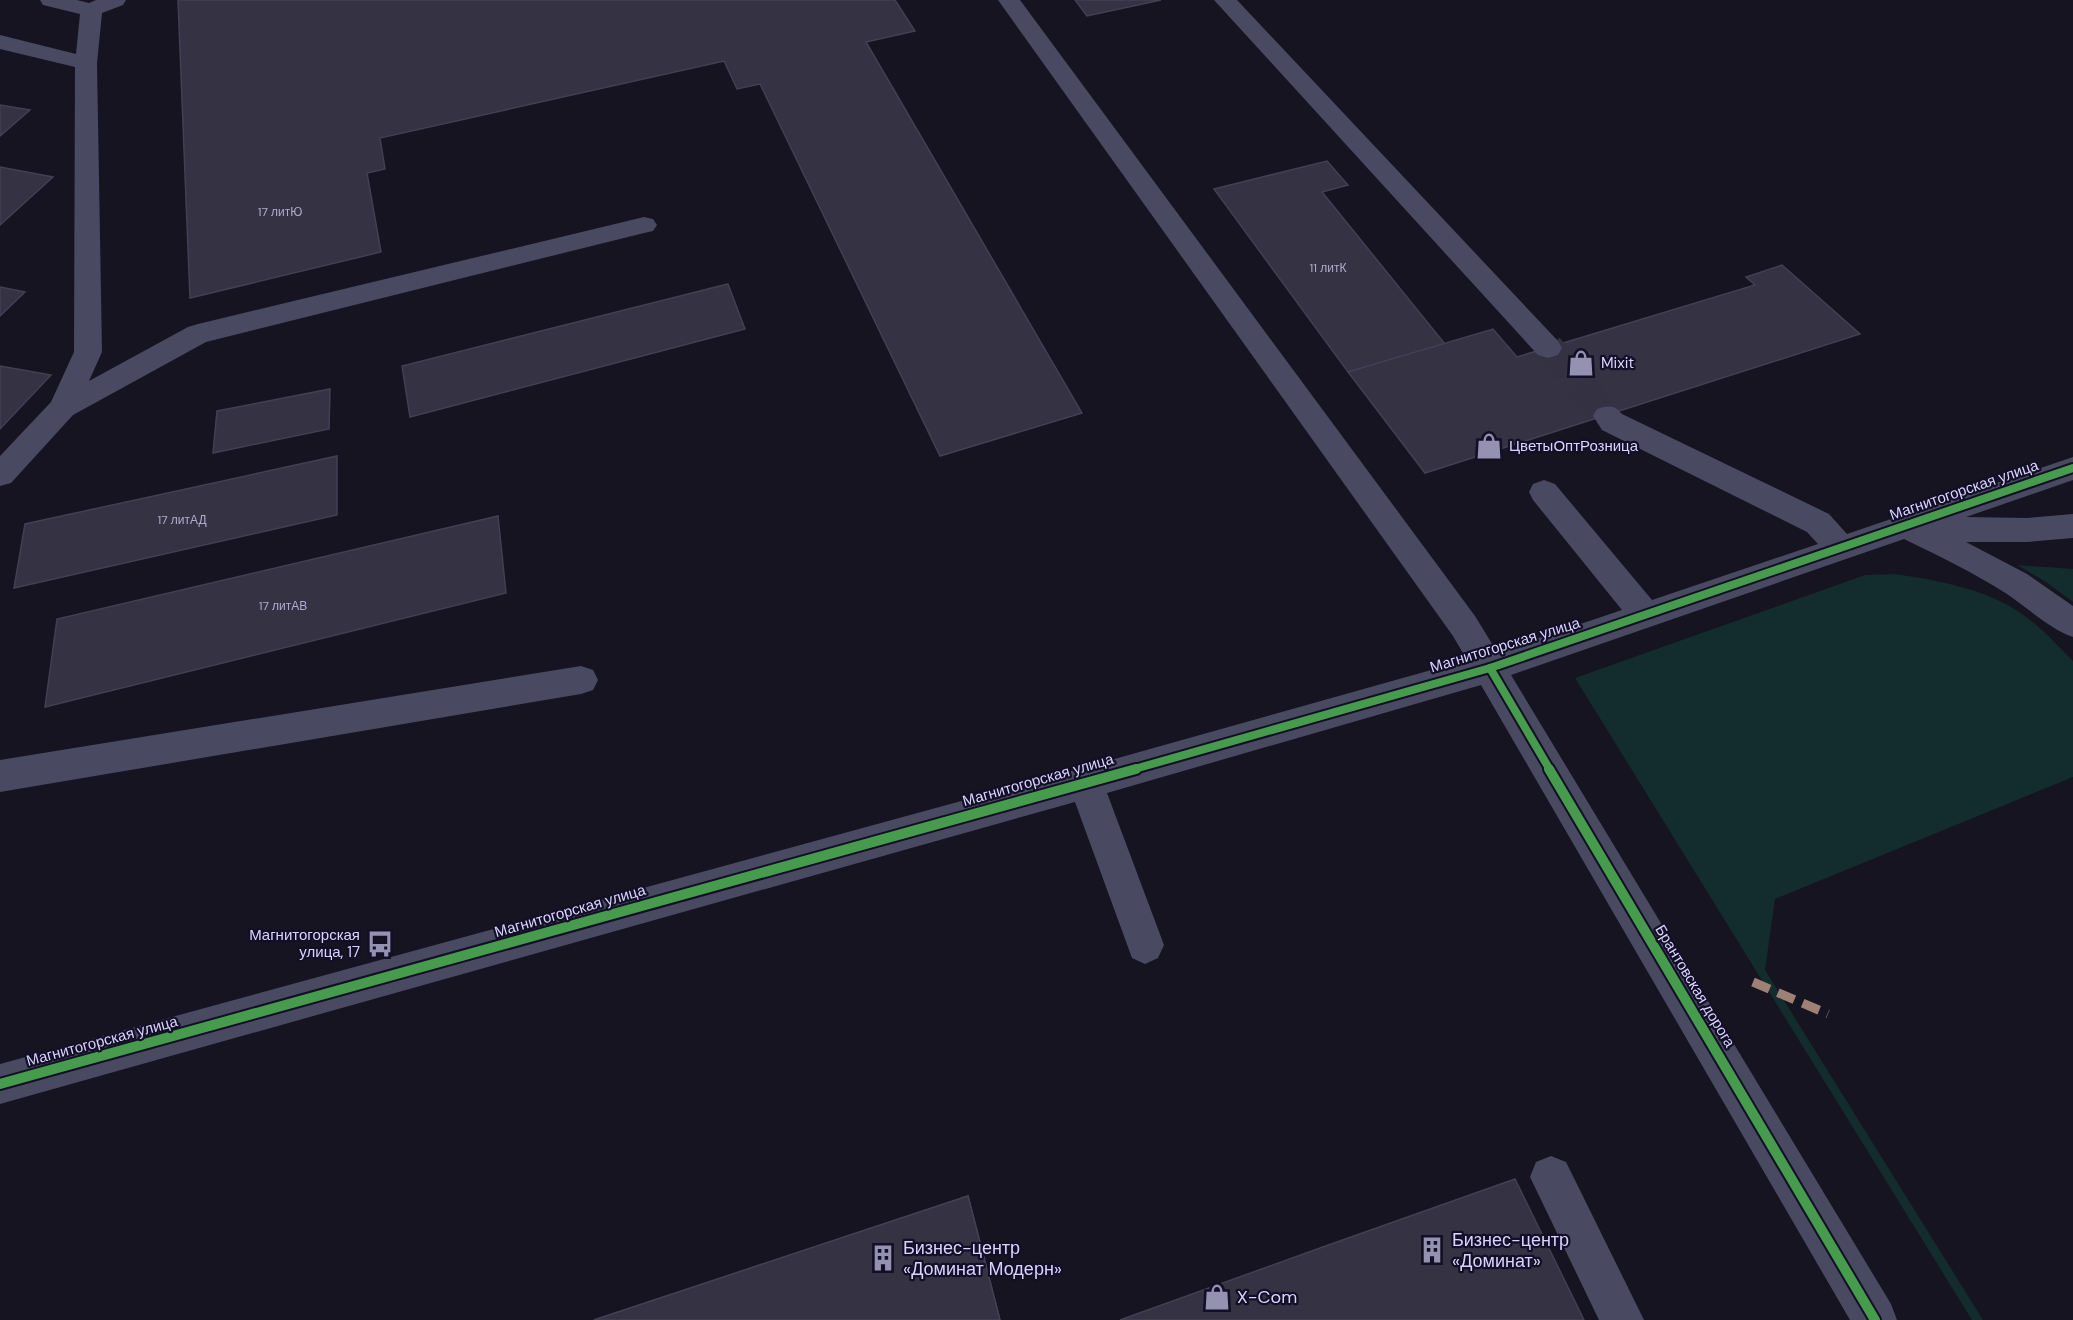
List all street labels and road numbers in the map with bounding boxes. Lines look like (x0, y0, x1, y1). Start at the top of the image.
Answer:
street label: Магнитогорская улица (1887, 455, 2042, 525)
street label: Магнитогорская улица (1427, 612, 1583, 677)
street label: Магнитогорская улица (960, 749, 1116, 811)
street label: Магнитогорская улица (492, 880, 648, 942)
street label: Брантовская дорога (1650, 921, 1740, 1052)
street label: Магнитогорская улица (24, 1011, 181, 1071)

